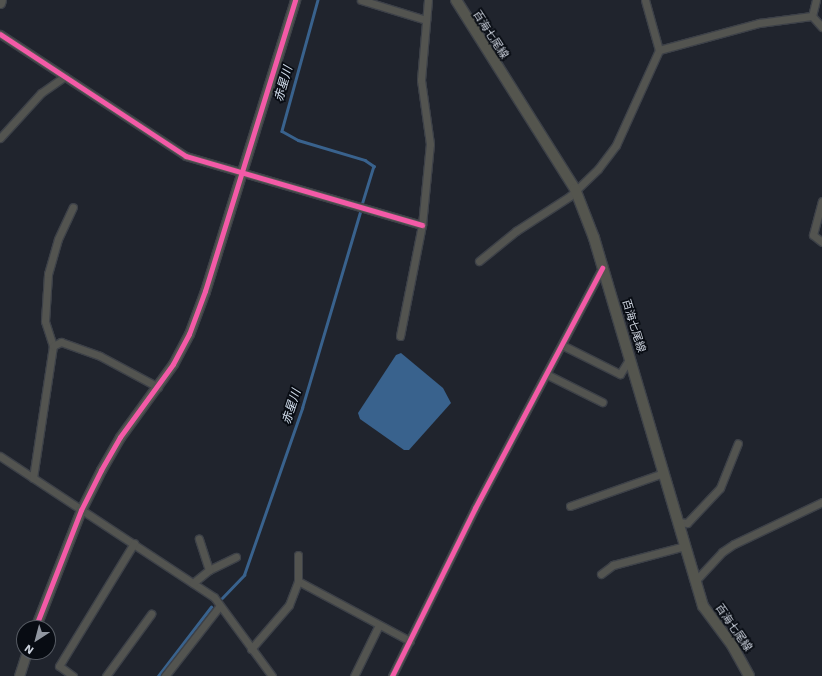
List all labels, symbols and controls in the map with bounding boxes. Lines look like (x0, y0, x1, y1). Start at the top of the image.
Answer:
street label: 百海七尾線 (469, 8, 511, 62)
water label: 赤星川 (272, 65, 296, 103)
street label: 百海七尾線 (619, 298, 647, 354)
water label: 赤星川 (280, 388, 304, 426)
street label: 百海七尾線 (712, 602, 754, 654)
north arrow (16, 620, 56, 660)
text: N (22, 642, 36, 657)

